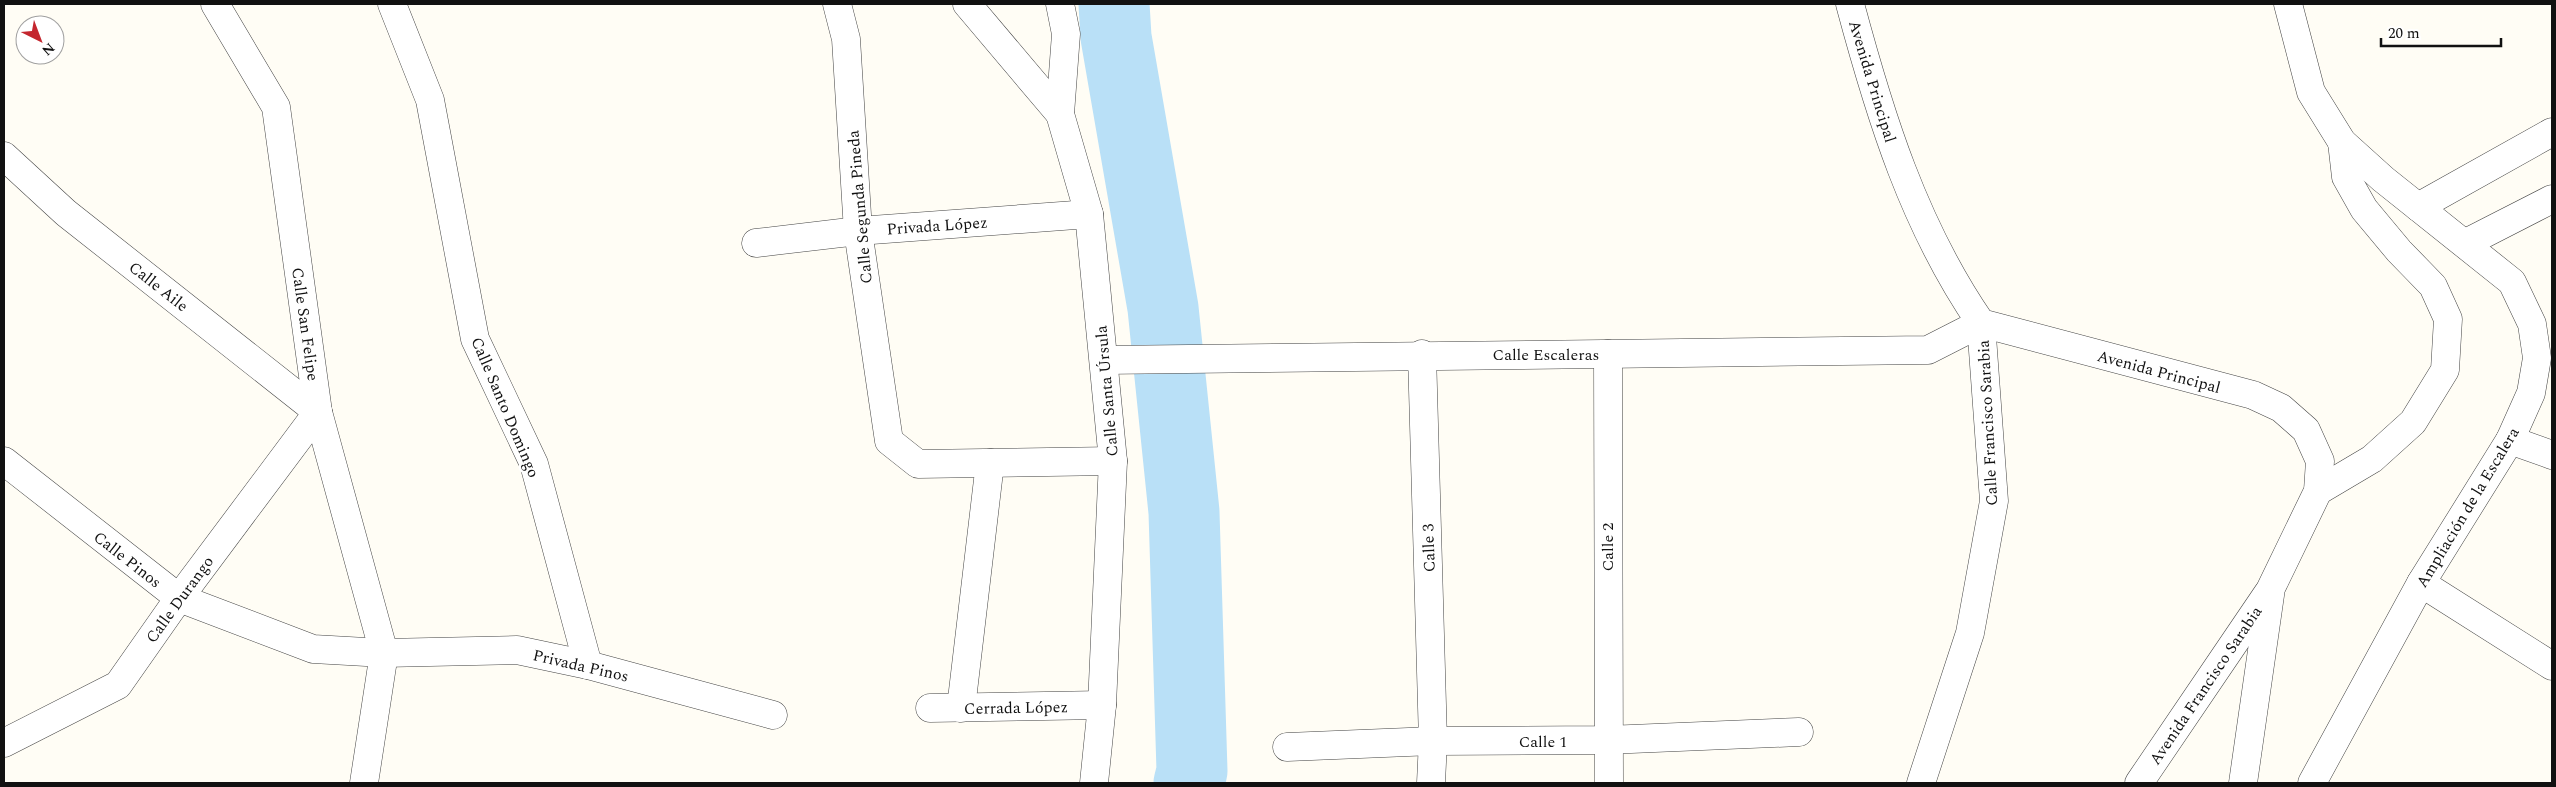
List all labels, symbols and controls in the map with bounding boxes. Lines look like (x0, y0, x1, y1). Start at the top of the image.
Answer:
north arrow (15, 15, 65, 65)
scale bar (2381, 15, 2501, 47)
street label: Avenida Principal (1842, 17, 1902, 145)
text: 20 m (2388, 22, 2420, 45)
text: N (37, 38, 60, 61)
street label: Calle Segunda Pineda (841, 129, 879, 285)
street label: Privada López (886, 211, 988, 241)
street label: Calle Aile (123, 256, 193, 318)
street label: Calle San Felipe (285, 266, 325, 382)
street label: Calle Santa Úrsula (1089, 324, 1125, 457)
street label: Calle Santo Domingo (465, 333, 546, 482)
street label: Calle Francisco Sarabia (1972, 339, 2004, 507)
street label: Calle Escaleras (1493, 343, 1599, 367)
street label: Avenida Principal (2094, 344, 2223, 400)
street label: Ampliación de la Escalera (2410, 422, 2526, 592)
street label: Calle 3 (1416, 523, 1442, 573)
street label: Calle 2 (1596, 523, 1620, 571)
street label: Calle Pinos (88, 526, 167, 594)
street label: Calle Durango (140, 551, 220, 648)
street label: Avenida Francisco Sarabia (2143, 601, 2268, 770)
street label: Privada Pinos (530, 643, 631, 689)
street label: Cerrada López (964, 695, 1068, 721)
street label: Calle 1 (1519, 730, 1567, 754)

